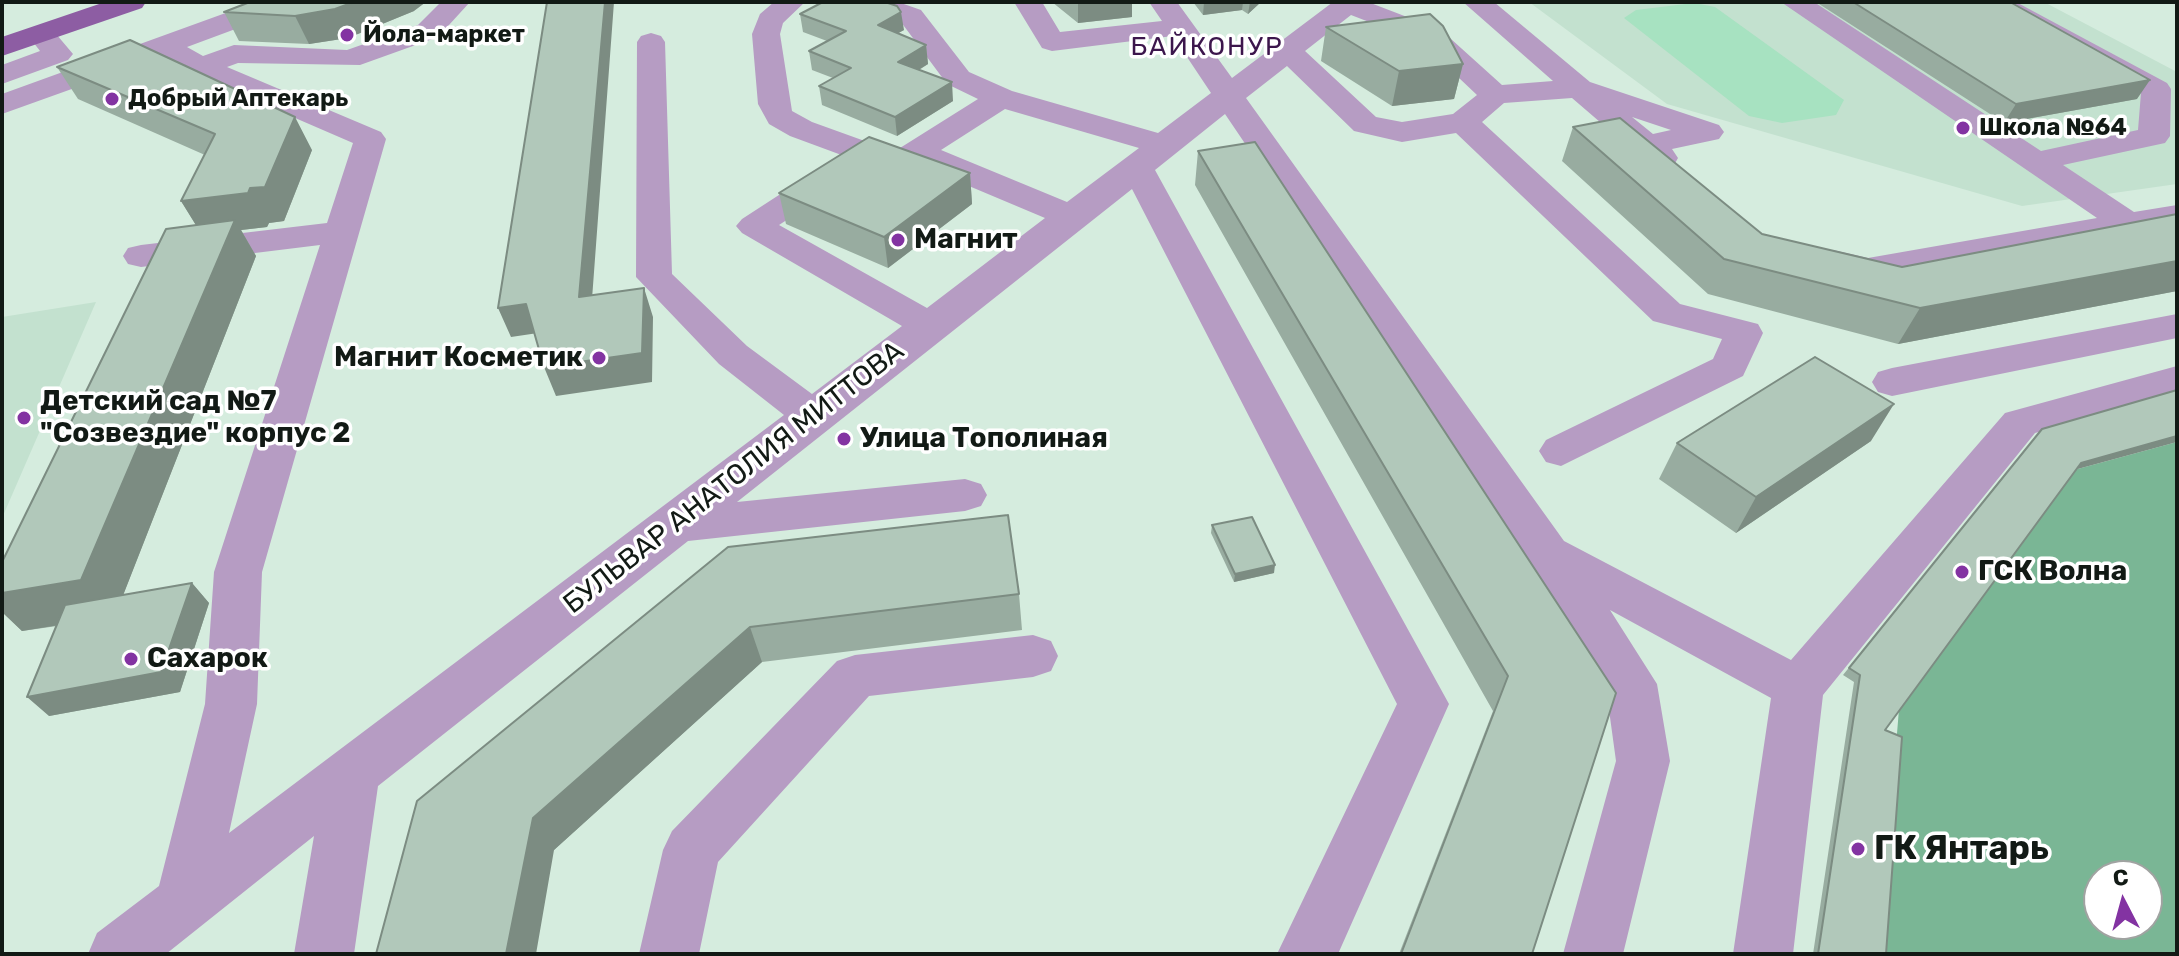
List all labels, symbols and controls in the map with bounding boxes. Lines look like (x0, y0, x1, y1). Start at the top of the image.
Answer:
place label: Йола-маркет (363, 21, 525, 49)
marker: Йола-маркет (338, 26, 356, 44)
district label: БАЙКОНУР (1130, 31, 1284, 63)
place label: Добрый Аптекарь (128, 85, 348, 113)
marker: Добрый Аптекарь (103, 90, 121, 108)
place label: Школа №64 (1979, 114, 2127, 142)
marker: Школа №64 (1954, 119, 1972, 137)
place label: Магнит (914, 223, 1018, 257)
marker: Магнит (889, 231, 907, 249)
street label: БУЛЬВАР АНАТОЛИЯ МИТТОВА (557, 335, 911, 621)
place label: Магнит Косметик (334, 341, 583, 375)
marker: Магнит Косметик (590, 349, 608, 367)
place label: Детский сад №7 "Созвездие" корпус 2 (40, 385, 351, 451)
marker: Детский сад №7 "Созвездие" корпус 2 (15, 409, 33, 427)
place label: Улица Тополиная (860, 422, 1108, 456)
marker: Улица Тополиная (835, 430, 853, 448)
place label: ГСК Волна (1978, 555, 2127, 589)
marker: ГСК Волна (1953, 563, 1971, 581)
place label: Сахарок (147, 642, 268, 676)
marker: Сахарок (122, 650, 140, 668)
place label: ГК Янтарь (1874, 829, 2049, 869)
marker: ГК Янтарь (1849, 840, 1867, 858)
north arrow (2083, 860, 2163, 940)
text: С (2112, 863, 2130, 892)

